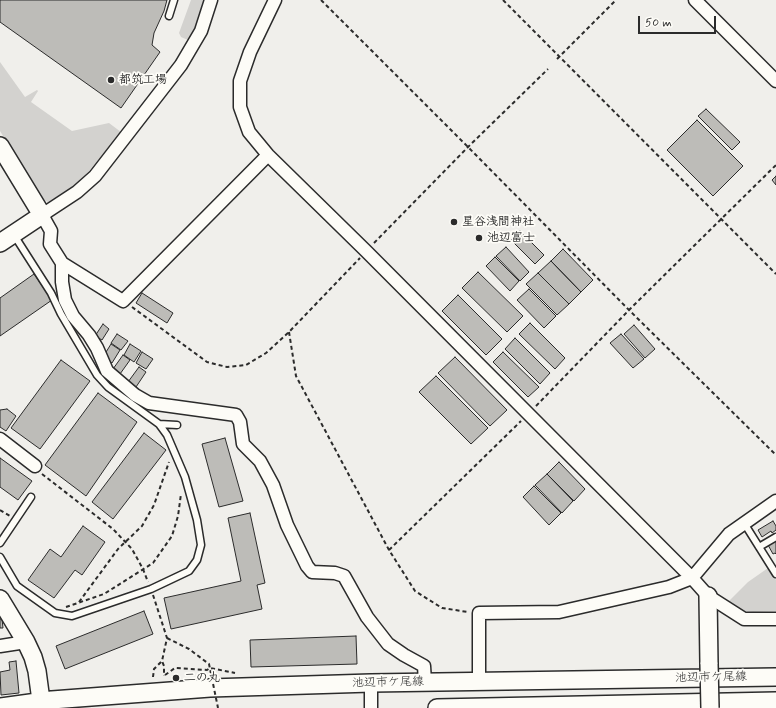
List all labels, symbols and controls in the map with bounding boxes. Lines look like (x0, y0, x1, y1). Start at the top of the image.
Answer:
scale bar (640, 8, 718, 34)
text: 50 m (645, 15, 672, 31)
place label: 都筑工場 (119, 73, 167, 87)
marker: 都筑工場 (106, 75, 116, 85)
place label: 星谷浅間神社 (462, 215, 534, 229)
marker: 星谷浅間神社 (449, 217, 459, 227)
place label: 池辺富士 (487, 231, 535, 245)
marker: 池辺富士 (474, 233, 484, 243)
street label: 池辺市ケ尾線 (675, 670, 747, 686)
place label: 二の丸 (184, 671, 220, 685)
marker: 二の丸 (171, 673, 181, 683)
street label: 池辺市ケ尾線 (352, 675, 424, 691)

